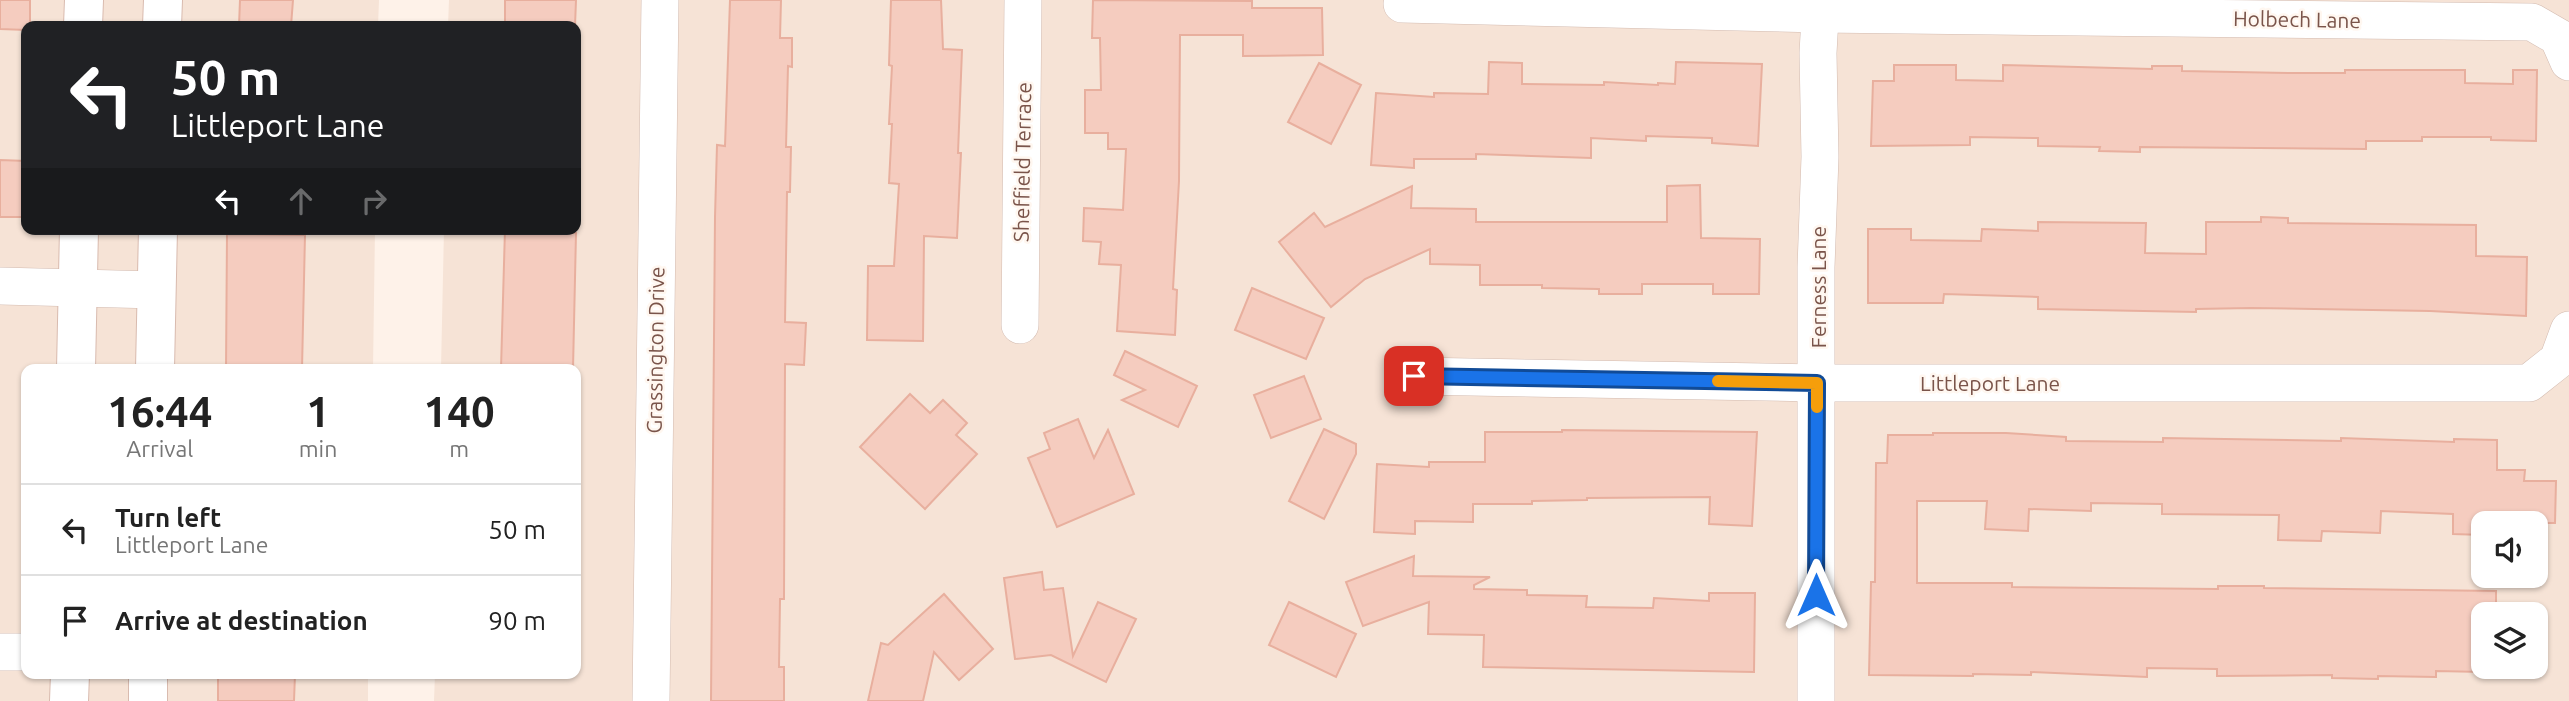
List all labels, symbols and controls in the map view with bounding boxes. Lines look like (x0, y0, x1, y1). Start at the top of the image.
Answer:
street label: Holbech Lane (2233, 6, 2361, 32)
icon: left (56, 49, 147, 140)
text: 50 m (171, 49, 280, 104)
street label: Sheffield Terrace (1009, 82, 1035, 242)
text: Littleport Lane (171, 107, 384, 143)
icon: left (209, 182, 247, 220)
icon: ahead (282, 182, 320, 220)
icon: right (355, 182, 393, 220)
street label: Ferness Lane (1806, 226, 1830, 348)
street label: Grassington Drive (642, 266, 668, 434)
pin (1384, 346, 1444, 406)
icon: arrive (1395, 357, 1433, 395)
street label: Littleport Lane (1920, 371, 2060, 395)
text: 16:44 (107, 388, 212, 435)
text: 1 (306, 388, 330, 435)
text: 140 (424, 388, 495, 435)
text: Arrival (126, 436, 193, 461)
text: min (299, 436, 337, 461)
text: m (449, 436, 469, 461)
text: Turn left (115, 503, 221, 532)
icon: left (56, 511, 94, 549)
map controls (2471, 511, 2548, 679)
button: sound (2471, 511, 2548, 588)
text: 50 m (488, 515, 546, 544)
text: Littleport Lane (115, 532, 268, 557)
position arrow (1779, 558, 1853, 632)
icon: arrive (56, 602, 94, 640)
button: layers (2471, 602, 2548, 679)
text: Arrive at destination (115, 606, 368, 635)
text: 90 m (488, 606, 546, 635)

